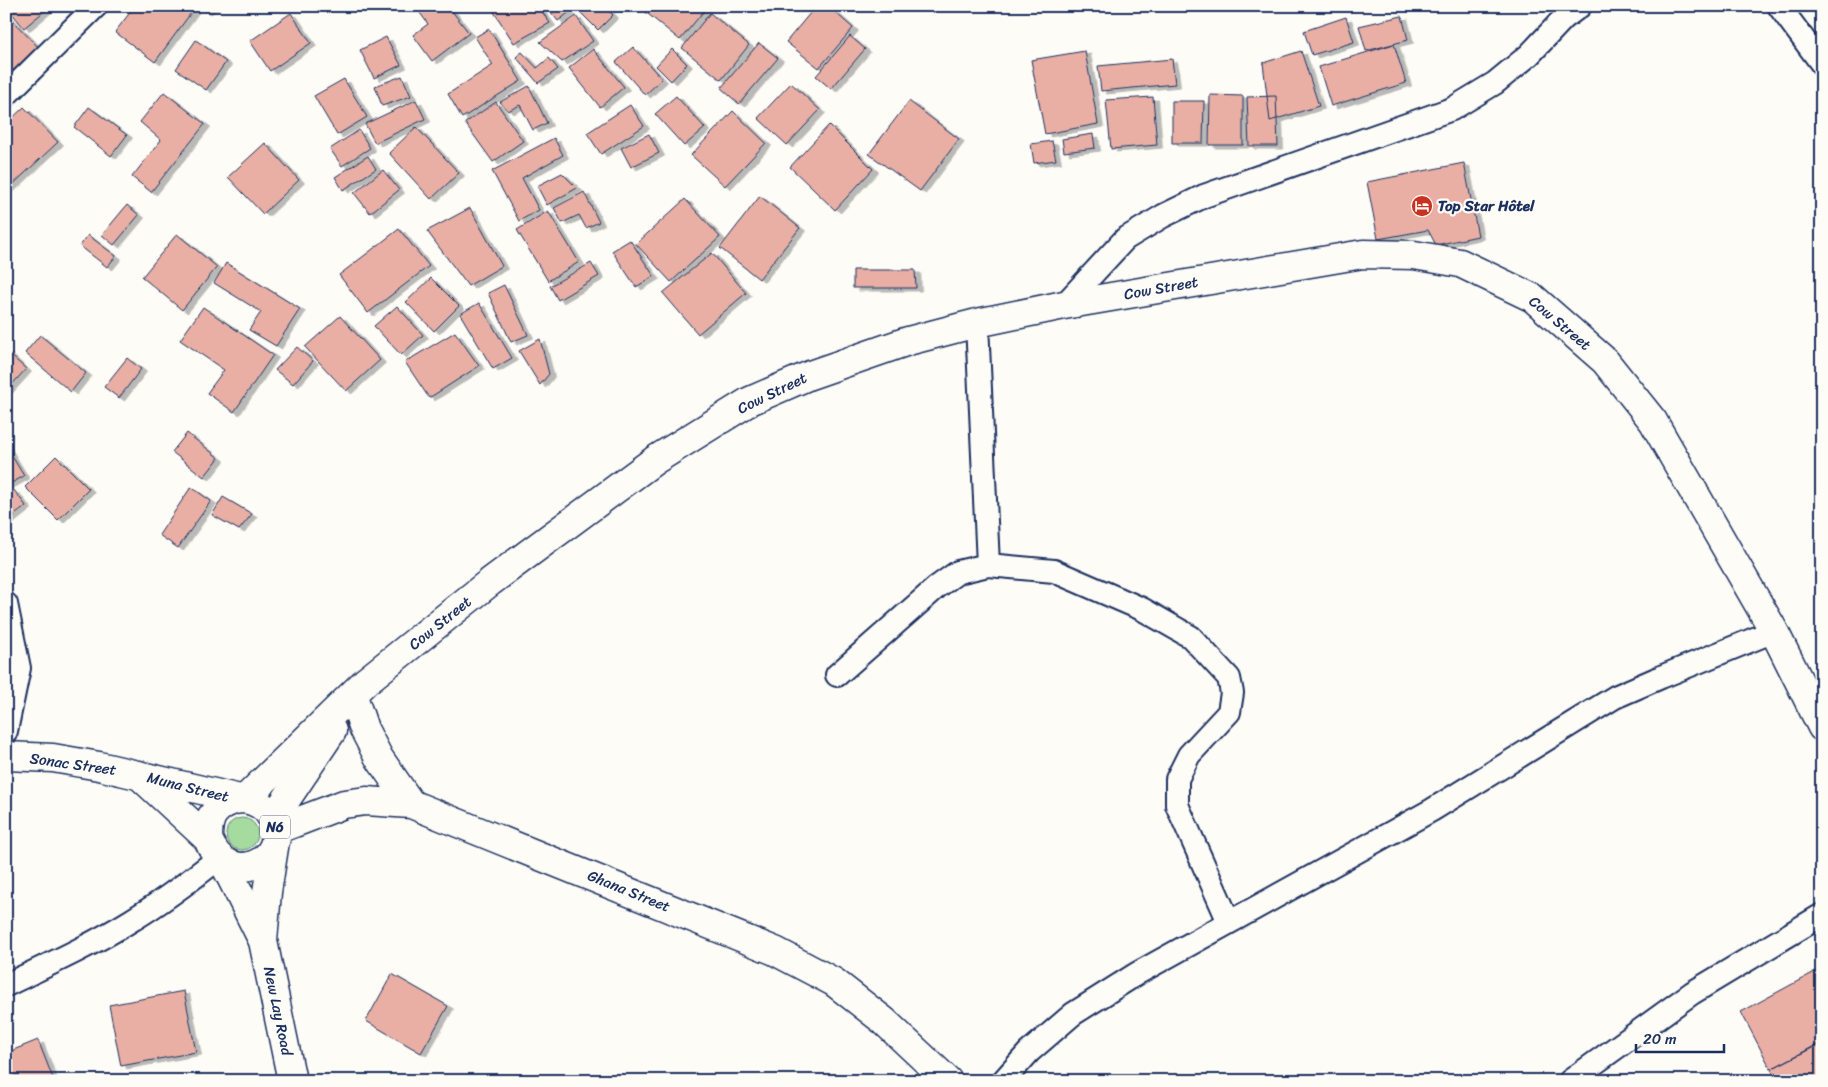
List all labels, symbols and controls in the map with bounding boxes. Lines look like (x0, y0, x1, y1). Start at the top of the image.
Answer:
place label: Top Star Hôtel (1438, 193, 1535, 219)
hotel icon: Top Star Hôtel (1410, 194, 1434, 218)
street label: Cow Street (1122, 269, 1201, 307)
street label: Cow Street (1523, 289, 1597, 357)
street label: Cow Street (733, 365, 812, 421)
street label: Cow Street (403, 589, 478, 657)
street label: Sonac Street (28, 745, 118, 783)
street label: Muna Street (144, 764, 232, 810)
road number: N6 (260, 816, 290, 839)
street label: Ghana Street (584, 863, 675, 920)
street label: New Lay Road (256, 964, 300, 1059)
scale bar (1636, 1022, 1723, 1054)
text: 20 m (1643, 1026, 1677, 1052)

